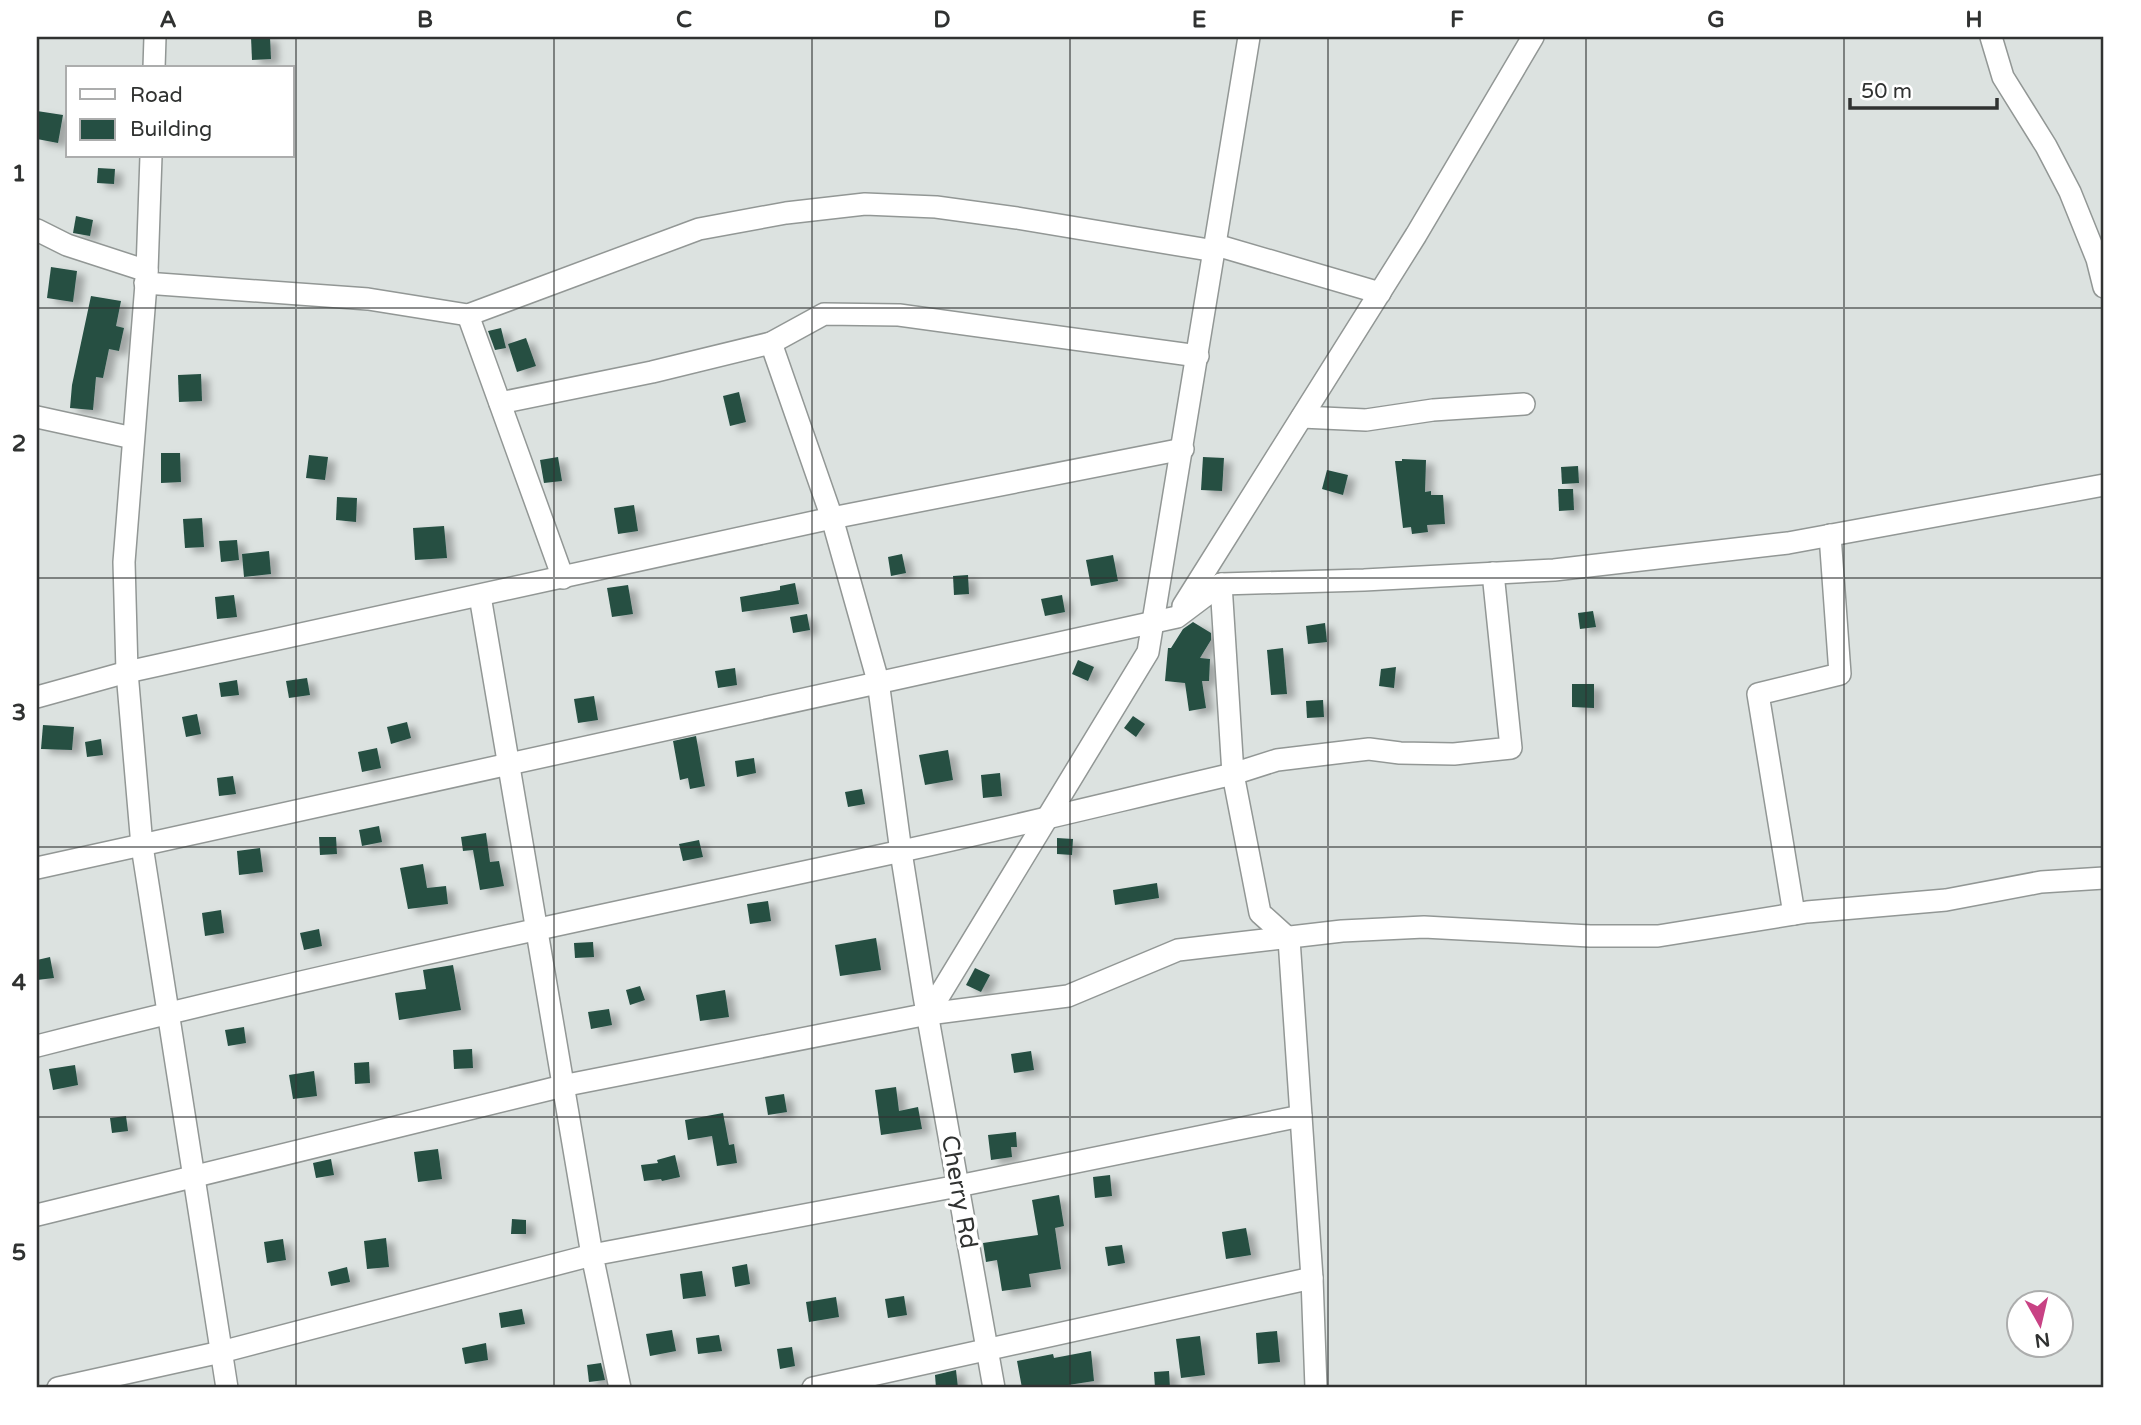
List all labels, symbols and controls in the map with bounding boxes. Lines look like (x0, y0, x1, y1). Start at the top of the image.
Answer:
text: A (159, 6, 177, 34)
text: B (417, 6, 433, 34)
text: C (676, 6, 692, 34)
text: D (933, 6, 951, 34)
text: E (1192, 6, 1206, 34)
text: F (1450, 6, 1464, 34)
text: G (1707, 6, 1725, 34)
text: H (1965, 6, 1983, 34)
legend (66, 66, 294, 158)
scale bar (1850, 66, 1997, 110)
text: 50 m (1861, 79, 1912, 104)
text: Road (130, 83, 183, 108)
text: Building (130, 117, 212, 142)
text: 1 (12, 160, 26, 188)
text: 2 (12, 430, 26, 458)
text: 3 (12, 699, 26, 727)
text: 4 (12, 969, 27, 997)
street label: Cherry Rd (935, 1133, 983, 1251)
text: 5 (12, 1239, 26, 1267)
north arrow (2004, 1288, 2074, 1358)
text: N (2033, 1328, 2051, 1352)

